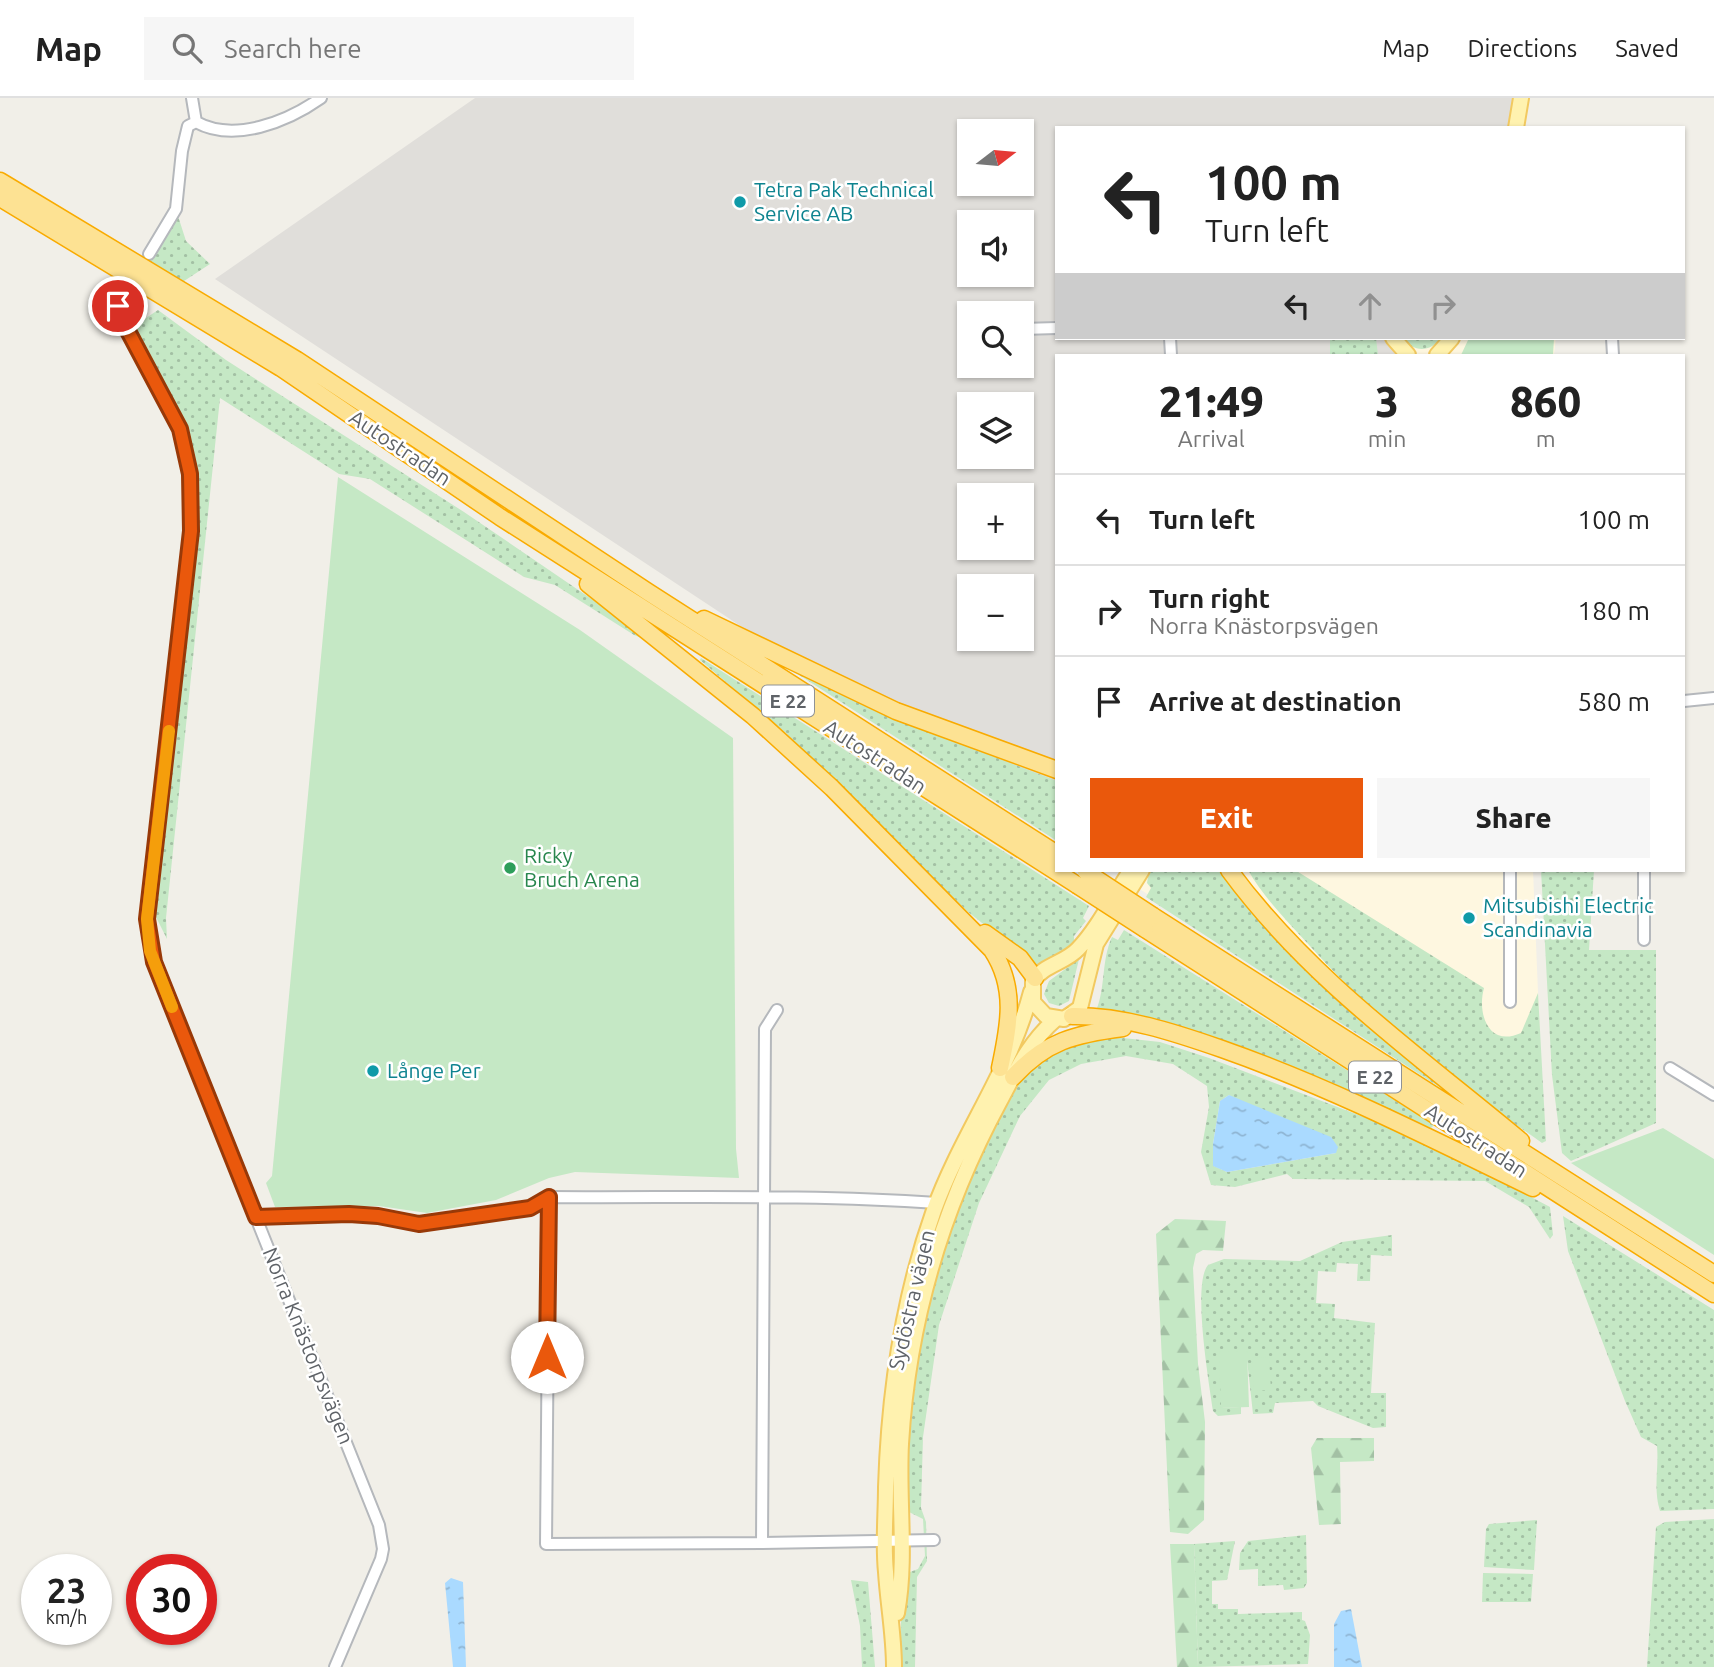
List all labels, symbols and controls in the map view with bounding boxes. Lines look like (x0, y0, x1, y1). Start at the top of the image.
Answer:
search box (144, 17, 634, 80)
icon: search (168, 29, 206, 67)
text: Map (35, 30, 102, 67)
text: Search here (224, 34, 362, 63)
text: Map (1382, 35, 1429, 62)
text: Directions (1467, 35, 1577, 62)
text: Saved (1615, 35, 1679, 62)
north arrow (957, 119, 1034, 196)
map controls (957, 119, 1034, 651)
icon: left (1090, 154, 1181, 245)
text: 100 m (1205, 154, 1342, 209)
place label: Tetra Pak Technical Service AB (754, 177, 934, 225)
marker: Tetra Pak Technical Service AB (732, 194, 748, 210)
button: sound (957, 210, 1034, 287)
text: Turn left (1205, 212, 1329, 248)
pin (88, 276, 148, 336)
icon: arrive (99, 287, 137, 325)
icon: left (1278, 287, 1316, 325)
icon: ahead (1351, 287, 1389, 325)
icon: right (1424, 287, 1462, 325)
button: search (957, 301, 1034, 378)
text: 21:49 (1159, 378, 1264, 425)
text: 3 (1375, 378, 1399, 425)
text: 860 (1510, 378, 1581, 425)
button: layers (957, 392, 1034, 469)
street label: Autostradan (345, 404, 456, 490)
text: Arrival (1178, 426, 1245, 451)
text: min (1368, 426, 1406, 451)
text: m (1536, 426, 1556, 451)
button: + (957, 483, 1034, 560)
icon: left (1090, 501, 1128, 539)
text: Turn left (1149, 505, 1255, 534)
text: 100 m (1578, 505, 1650, 534)
button: − (957, 574, 1034, 651)
text: Turn right (1149, 584, 1270, 613)
icon: right (1090, 592, 1128, 630)
text: 180 m (1578, 596, 1650, 625)
text: Norra Knästorpsvägen (1149, 613, 1379, 638)
icon: arrive (1090, 683, 1128, 721)
road number: E 22 (762, 686, 814, 716)
text: Arrive at destination (1149, 687, 1402, 716)
text: 580 m (1578, 687, 1650, 716)
street label: Autostradan (820, 714, 931, 798)
button: Exit (1090, 778, 1363, 858)
button: Share (1377, 778, 1650, 858)
place label: Ricky Bruch Arena (524, 843, 640, 891)
marker: Ricky Bruch Arena (502, 860, 518, 876)
place label: Mitsubishi Electric Scandinavia (1483, 893, 1654, 941)
marker: Mitsubishi Electric Scandinavia (1461, 910, 1477, 926)
place label: Långe Per (387, 1058, 481, 1082)
road number: E 22 (1349, 1062, 1401, 1093)
marker: Långe Per (365, 1063, 381, 1079)
street label: Autostradan (1421, 1098, 1532, 1182)
street label: Sydöstra vägen (883, 1227, 939, 1372)
street label: Norra Knästorpsvägen (258, 1244, 359, 1447)
position arrow (510, 1320, 584, 1394)
speed limit sign: 30 (126, 1554, 217, 1645)
text: 23 (47, 1570, 86, 1610)
text: km/h (46, 1607, 87, 1627)

